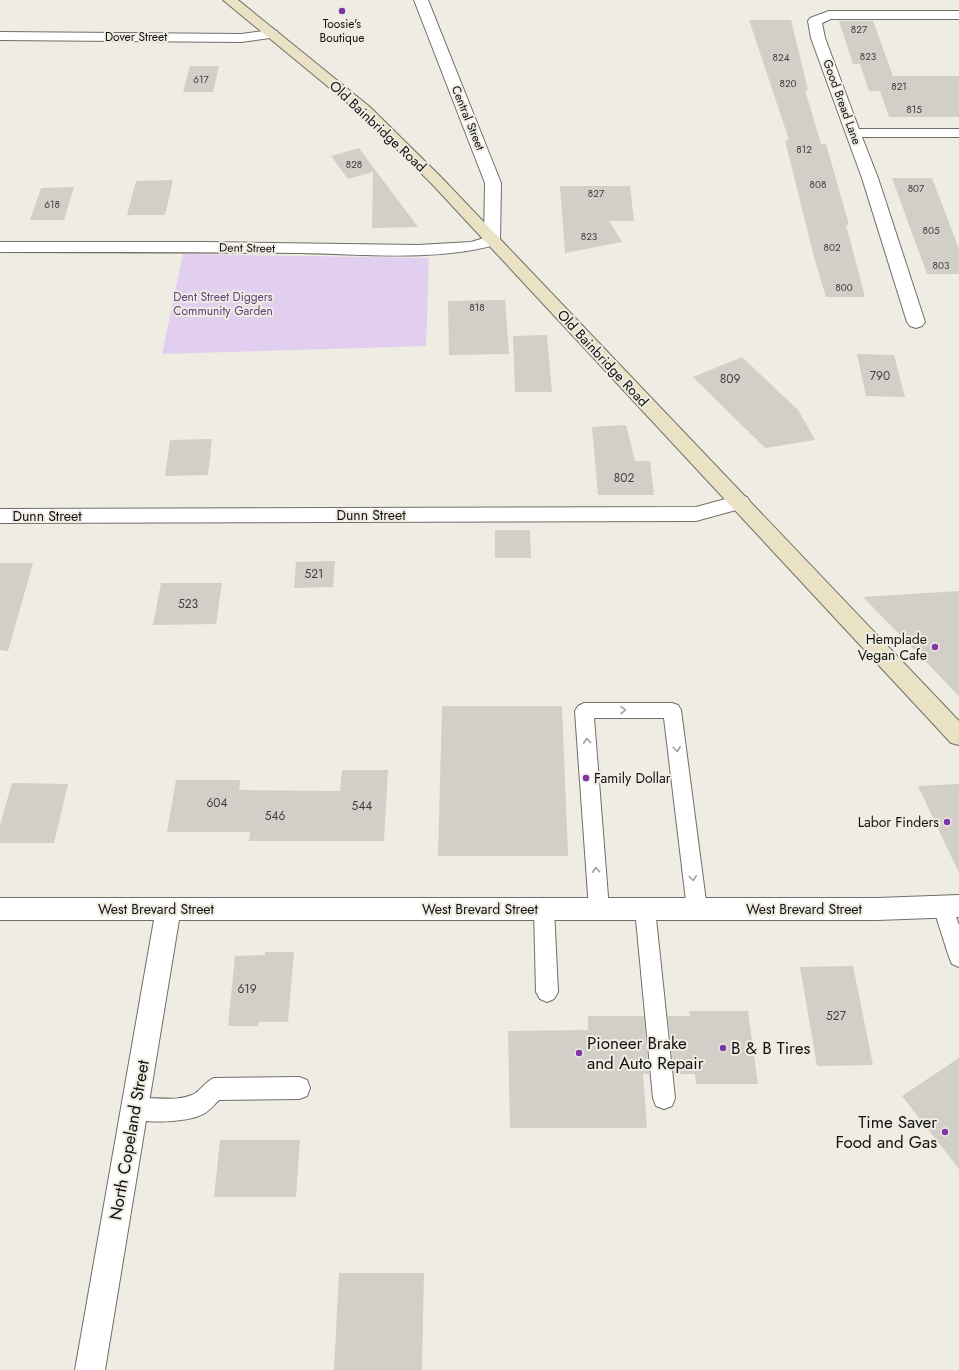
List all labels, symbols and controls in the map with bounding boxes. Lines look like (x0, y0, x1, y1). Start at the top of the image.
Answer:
marker: Toosie's Boutique (337, 6, 347, 16)
place label: Toosie's Boutique (320, 15, 364, 47)
house number: 827 (851, 22, 868, 37)
street label: Dover Street (105, 28, 167, 46)
house number: 823 (860, 49, 877, 64)
house number: 824 (773, 50, 790, 65)
street label: Good Bread Lane (818, 57, 866, 147)
house number: 617 (193, 72, 210, 87)
street label: Old Bainbridge Road (325, 76, 431, 176)
house number: 820 (779, 76, 797, 91)
house number: 821 (891, 79, 907, 94)
street label: Central Street (447, 83, 489, 153)
house number: 815 (906, 102, 922, 117)
house number: 812 (796, 142, 812, 157)
house number: 828 (346, 157, 362, 172)
house number: 808 (810, 177, 826, 192)
house number: 807 (908, 181, 925, 196)
house number: 827 (588, 186, 605, 201)
house number: 618 (44, 197, 60, 212)
house number: 805 (922, 223, 940, 238)
house number: 823 (581, 229, 598, 244)
street label: Dent Street (219, 239, 275, 257)
house number: 802 (823, 240, 841, 255)
house number: 803 (933, 258, 950, 273)
house number: 800 (835, 280, 853, 295)
park label: Dent Street Diggers Community Garden (173, 288, 273, 320)
house number: 818 (469, 300, 485, 315)
street label: Old Bainbridge Road (553, 305, 653, 411)
house number: 790 (870, 367, 890, 385)
house number: 809 (720, 370, 740, 388)
house number: 802 (614, 469, 634, 487)
street label: Dunn Street (336, 505, 406, 525)
street label: Dunn Street (12, 506, 82, 526)
house number: 521 (305, 565, 324, 583)
house number: 523 (178, 595, 199, 613)
place label: Hemplade Vegan Cafe (858, 629, 927, 665)
marker: Hemplade Vegan Cafe (930, 642, 940, 652)
one-way arrow (620, 706, 626, 715)
one-way arrow (582, 738, 591, 744)
one-way arrow (672, 746, 681, 752)
place label: Family Dollar (594, 768, 671, 788)
marker: Family Dollar (581, 773, 591, 783)
house number: 604 (206, 794, 228, 812)
house number: 544 (352, 797, 372, 815)
house number: 546 (265, 807, 285, 825)
place label: Labor Finders (858, 812, 939, 832)
marker: Labor Finders (942, 817, 952, 827)
one-way arrow (592, 867, 601, 873)
one-way arrow (688, 875, 697, 881)
street label: West Brevard Street (98, 899, 215, 919)
street label: West Brevard Street (422, 899, 539, 919)
street label: West Brevard Street (746, 899, 863, 919)
house number: 619 (237, 980, 257, 998)
house number: 527 (826, 1007, 847, 1025)
place label: Pioneer Brake and Auto Repair (587, 1031, 704, 1075)
place label: B & B Tires (731, 1036, 810, 1060)
marker: B & B Tires (718, 1043, 728, 1053)
marker: Pioneer Brake and Auto Repair (574, 1048, 584, 1058)
street label: North Copeland Street (103, 1058, 155, 1222)
place label: Time Saver Food and Gas (836, 1110, 937, 1154)
marker: Time Saver Food and Gas (940, 1127, 950, 1137)

